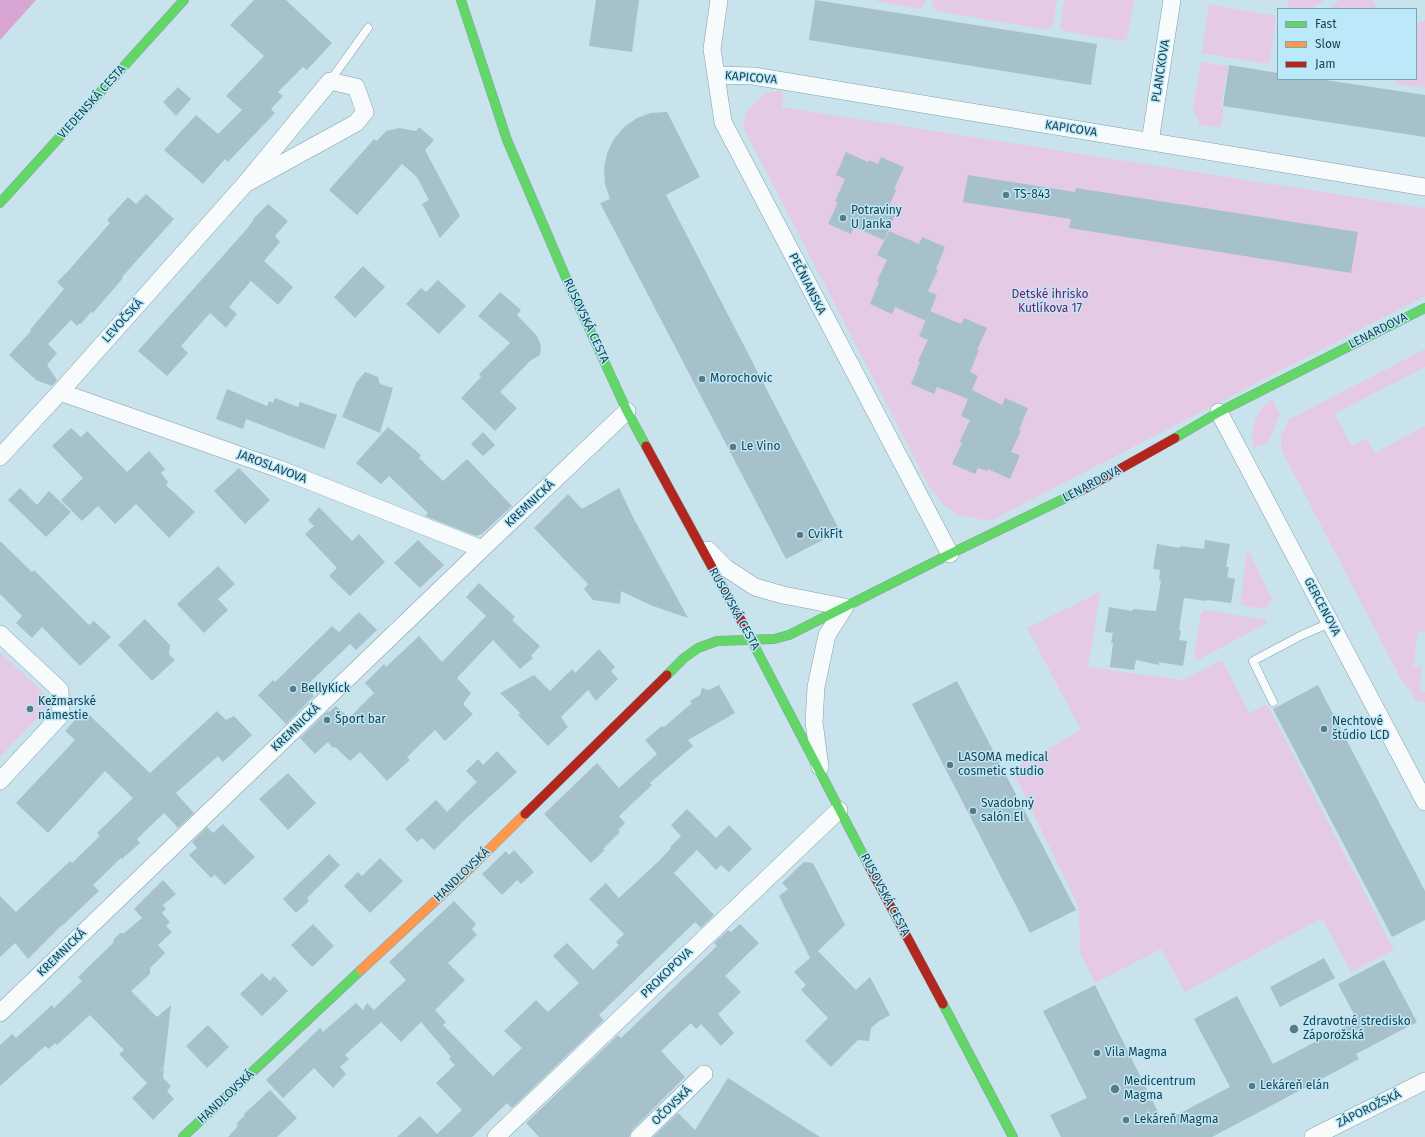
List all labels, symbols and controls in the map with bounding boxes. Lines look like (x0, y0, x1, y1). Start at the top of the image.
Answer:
legend (1277, 8, 1417, 80)
text: Fast (1315, 17, 1337, 31)
text: Slow (1315, 37, 1341, 51)
street label: PLANCKOVA (1149, 39, 1173, 103)
text: Jam (1315, 57, 1335, 71)
street label: VIEDENSKÁ CESTA (55, 62, 129, 142)
street label: KAPICOVA (724, 69, 778, 87)
street label: KAPICOVA (1044, 118, 1098, 140)
place label: TS-843 (1014, 188, 1050, 202)
marker: TS-843 (1001, 190, 1011, 200)
place label: Potraviny U Janka (851, 204, 902, 232)
marker: Potraviny U Janka (838, 213, 848, 223)
street label: PEČNIANSKA (785, 251, 829, 317)
street label: RUSOVSKÁ CESTA (560, 276, 612, 366)
park label: Detské ihrisko Kutlíkova 17 (1011, 288, 1089, 316)
street label: LEVOČSKÁ (99, 296, 147, 346)
street label: LENARDOVA (1346, 310, 1410, 352)
place label: Morochovic (710, 372, 772, 386)
marker: Morochovic (697, 374, 707, 384)
place label: Le Vino (741, 440, 780, 454)
marker: Le Vino (728, 442, 738, 452)
street label: JAROSLAVOVA (235, 447, 309, 487)
street label: LENARDOVA (1060, 463, 1124, 505)
street label: KREMNICKÁ (502, 477, 558, 531)
place label: CvikFit (808, 528, 843, 542)
marker: CvikFit (795, 530, 805, 540)
street label: RUSOVSKÁ CESTA (705, 565, 763, 653)
street label: GERCENOVA (1301, 575, 1343, 639)
place label: BellyKick (301, 682, 350, 696)
marker: BellyKick (288, 684, 298, 694)
place label: Kežmarské námestie (38, 695, 96, 723)
street label: KREMNICKÁ (269, 701, 323, 755)
marker: Kežmarské námestie (25, 704, 35, 714)
place label: Šport bar (335, 713, 386, 727)
marker: Šport bar (322, 715, 332, 725)
place label: Nechtové štúdio LCD (1332, 715, 1390, 743)
marker: Nechtové štúdio LCD (1319, 724, 1329, 734)
place label: LASOMA medical cosmetic studio (958, 751, 1048, 779)
marker: LASOMA medical cosmetic studio (945, 760, 955, 770)
place label: Svadobný salón El (981, 797, 1034, 825)
marker: Svadobný salón El (968, 806, 978, 816)
street label: HANDLOVSKÁ (431, 845, 493, 905)
street label: RUSOVSKÁ CESTA (857, 851, 913, 939)
street label: KREMNICKÁ (35, 926, 89, 980)
street label: PROKOPOVA (638, 945, 696, 1001)
place label: Zdravotné stredisko Záporožská (1303, 1015, 1411, 1043)
marker: Zdravotné stredisko Záporožská (1288, 1023, 1300, 1035)
place label: Vila Magma (1105, 1046, 1167, 1060)
marker: Vila Magma (1092, 1048, 1102, 1058)
street label: HANDLOVSKÁ (195, 1067, 257, 1127)
place label: Medicentrum Magma (1124, 1075, 1196, 1103)
place label: Lekáreň elán (1260, 1079, 1329, 1093)
marker: Lekáreň elán (1247, 1081, 1257, 1091)
street label: OČOVSKÁ (649, 1083, 695, 1129)
marker: Medicentrum Magma (1109, 1083, 1121, 1095)
street label: ZÁPOROŽSKÁ (1334, 1087, 1404, 1131)
place label: Lekáreň Magma (1134, 1113, 1219, 1127)
marker: Lekáreň Magma (1121, 1115, 1131, 1125)

